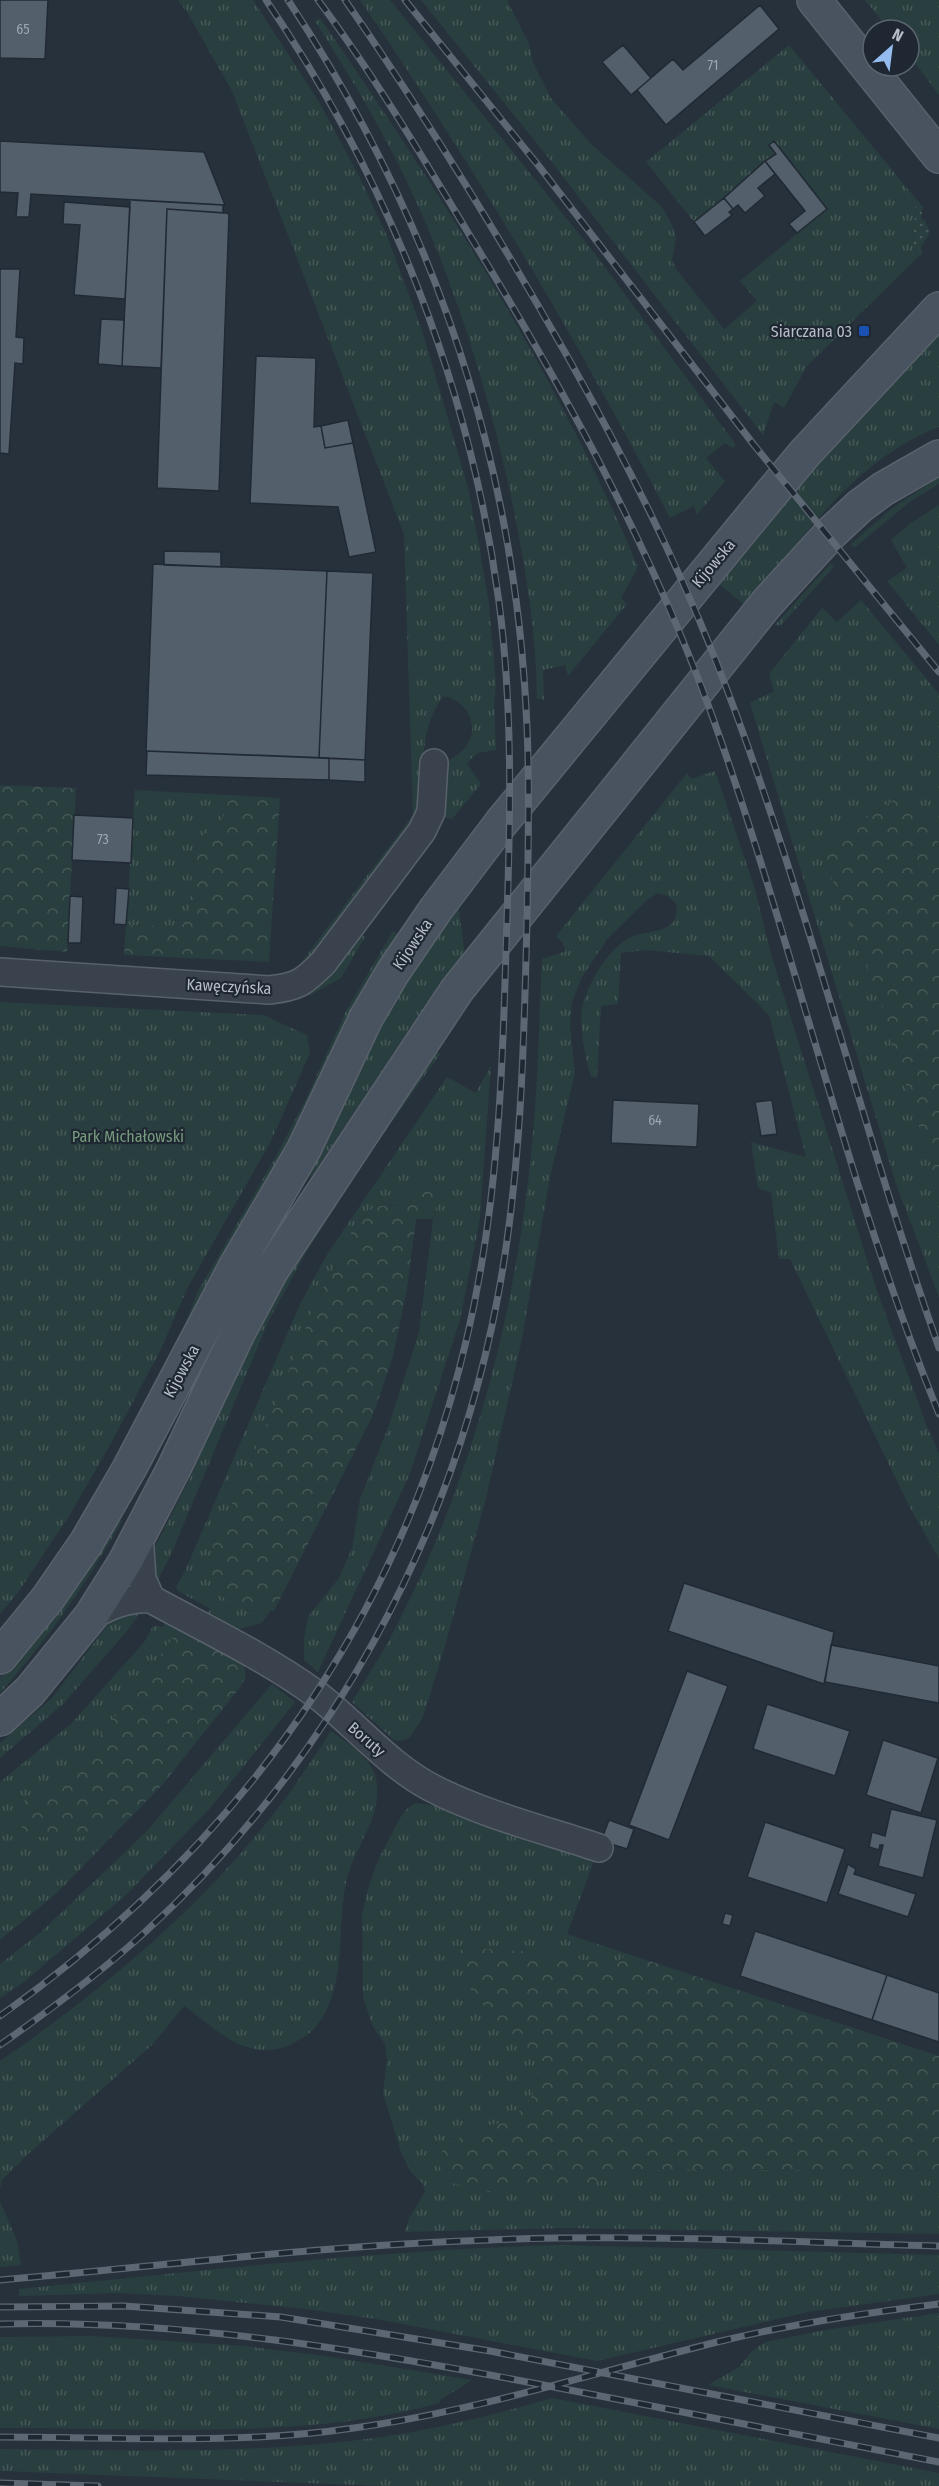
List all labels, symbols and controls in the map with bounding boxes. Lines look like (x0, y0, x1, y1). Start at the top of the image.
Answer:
north arrow (861, 18, 921, 78)
house number: 65 (16, 21, 30, 38)
text: N (889, 25, 907, 46)
house number: 71 (708, 57, 718, 74)
place label: Siarczana 03 (771, 322, 852, 341)
marker: Siarczana 03 (857, 324, 871, 338)
street label: Kijowska (688, 535, 739, 591)
house number: 73 (97, 831, 109, 848)
street label: Kijowska (389, 915, 436, 973)
street label: Kawęczyńska (186, 975, 272, 998)
house number: 64 (648, 1112, 662, 1129)
park label: Park Michałowski (72, 1127, 184, 1146)
street label: Kijowska (160, 1341, 203, 1401)
street label: Boruty (344, 1718, 390, 1761)

